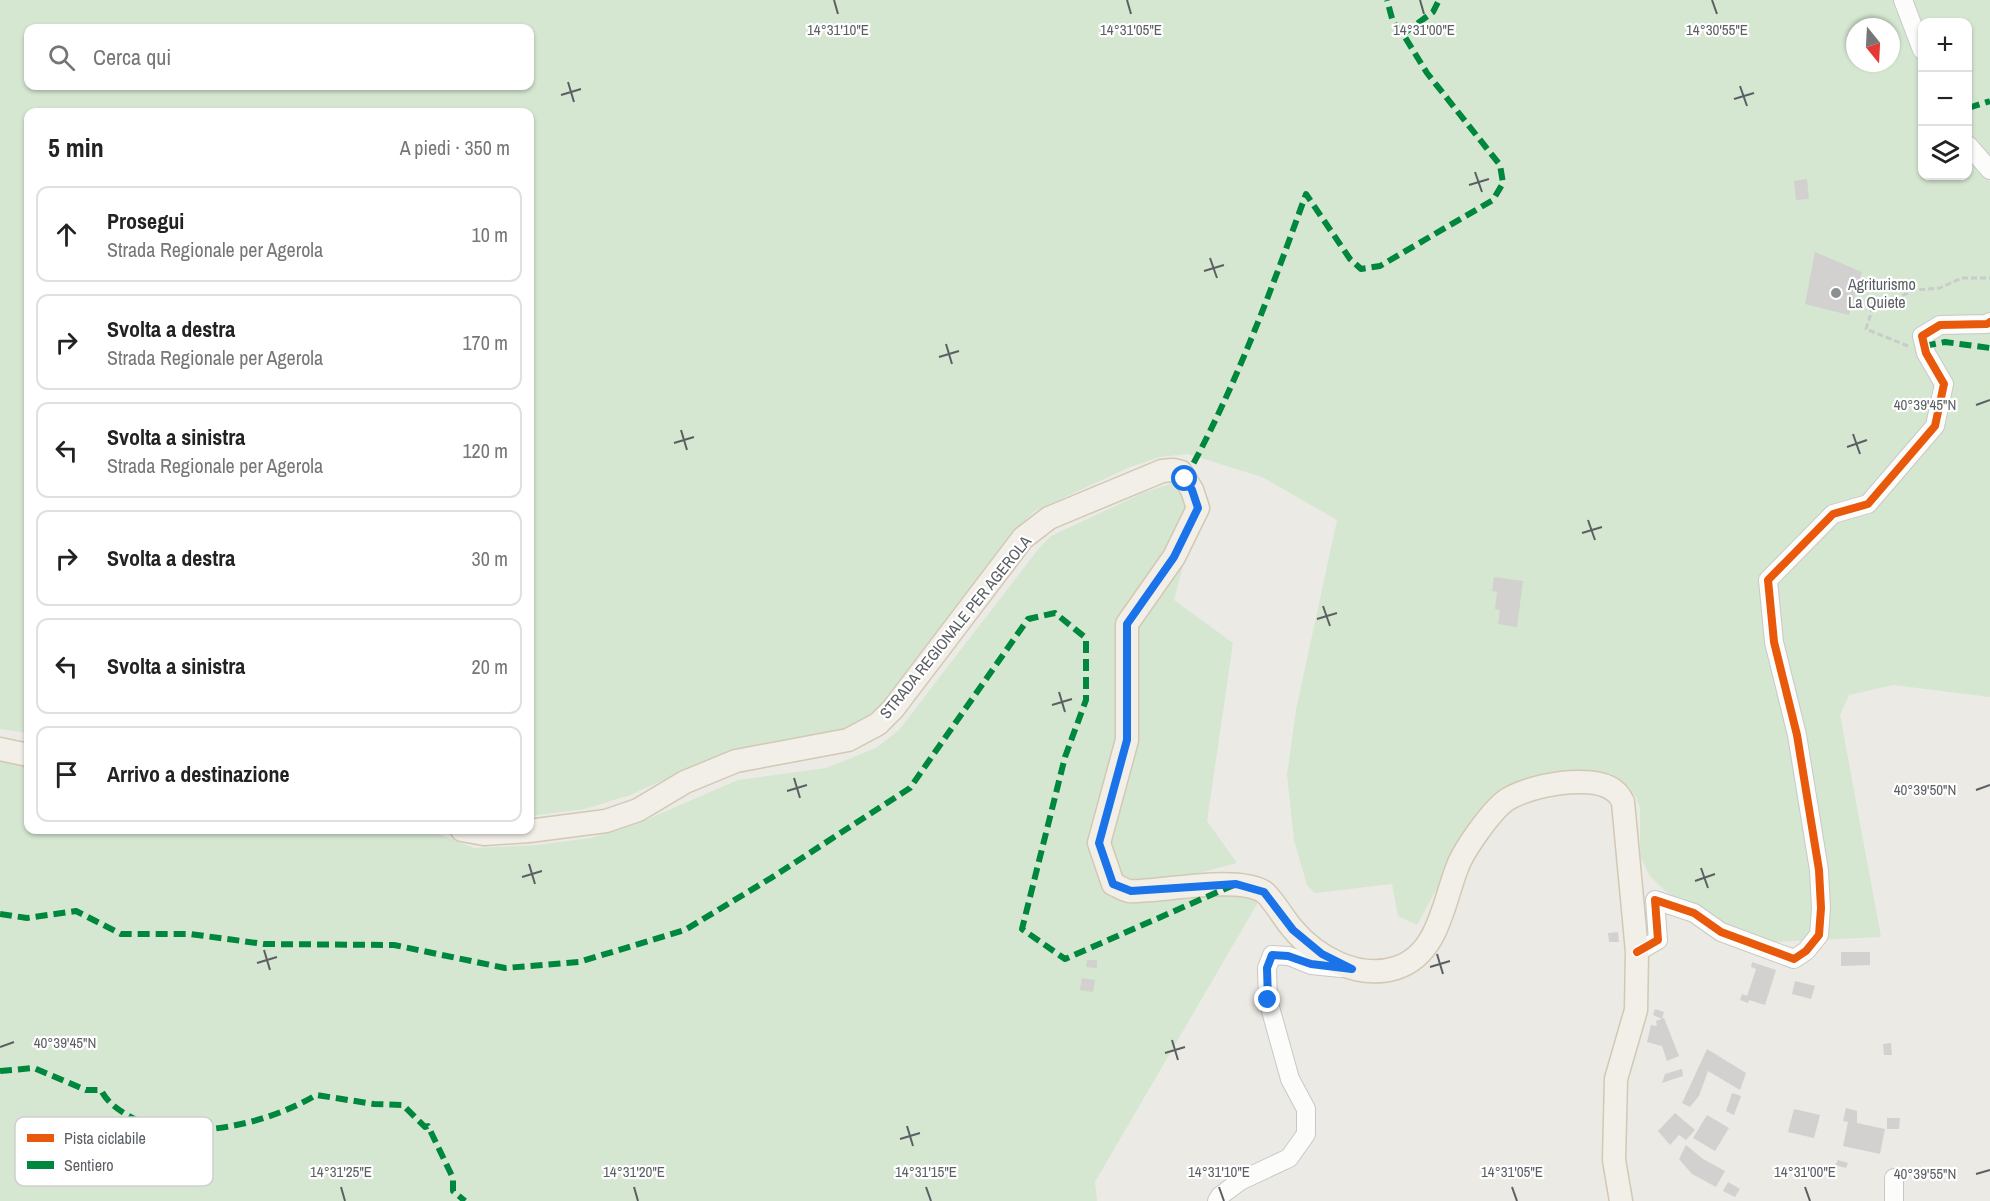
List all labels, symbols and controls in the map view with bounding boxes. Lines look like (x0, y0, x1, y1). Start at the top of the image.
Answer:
north arrow (1846, 18, 1900, 72)
map controls (1918, 18, 1972, 180)
button: + (1918, 18, 1972, 72)
text: 14°31'10"E (807, 19, 869, 40)
text: 14°31'05"E (1100, 19, 1162, 40)
text: 14°31'00"E (1393, 19, 1455, 40)
text: 14°30'55"E (1686, 19, 1748, 40)
search box (24, 24, 534, 90)
icon: search (45, 41, 78, 74)
text: Cerca qui (93, 42, 171, 72)
button: − (1918, 72, 1972, 126)
button: layers (1918, 126, 1972, 180)
text: 5 min (48, 130, 104, 165)
text: A piedi · 350 m (400, 134, 510, 161)
text: Prosegui (107, 206, 184, 236)
icon: ahead (50, 218, 83, 251)
text: 10 m (472, 221, 508, 248)
text: Strada Regionale per Agerola (107, 236, 323, 263)
place label: Agriturismo La Quiete (1847, 273, 1916, 313)
marker: Agriturismo La Quiete (1829, 286, 1843, 300)
text: Svolta a destra (107, 314, 235, 344)
icon: right (50, 326, 83, 359)
text: 170 m (462, 329, 508, 356)
text: Strada Regionale per Agerola (107, 344, 323, 371)
text: 40°39'45"N (1894, 394, 1956, 415)
text: Svolta a sinistra (107, 422, 245, 452)
icon: left (50, 434, 83, 467)
text: 120 m (462, 437, 508, 464)
text: Strada Regionale per Agerola (107, 452, 323, 479)
route start (1171, 465, 1197, 491)
street label: STRADA REGIONALE PER AGEROLA (874, 531, 1036, 723)
icon: right (50, 542, 83, 575)
text: Svolta a destra (107, 543, 235, 573)
text: 30 m (472, 545, 508, 572)
icon: left (50, 650, 83, 683)
text: Svolta a sinistra (107, 651, 245, 681)
text: 20 m (472, 653, 508, 680)
icon: arrive (50, 758, 83, 791)
text: Arrivo a destinazione (107, 759, 289, 789)
text: 40°39'50"N (1894, 779, 1956, 800)
route end (1254, 986, 1280, 1012)
text: 40°39'45"N (34, 1032, 96, 1053)
legend (15, 1117, 213, 1186)
text: Pista ciclabile (64, 1127, 146, 1149)
text: Sentiero (64, 1154, 114, 1176)
text: 14°31'25"E (310, 1161, 372, 1182)
text: 14°31'20"E (603, 1161, 665, 1182)
text: 14°31'15"E (895, 1161, 957, 1182)
text: 14°31'10"E (1188, 1161, 1250, 1182)
text: 14°31'05"E (1481, 1161, 1543, 1182)
text: 14°31'00"E (1774, 1161, 1836, 1182)
text: 40°39'55"N (1894, 1163, 1956, 1184)

